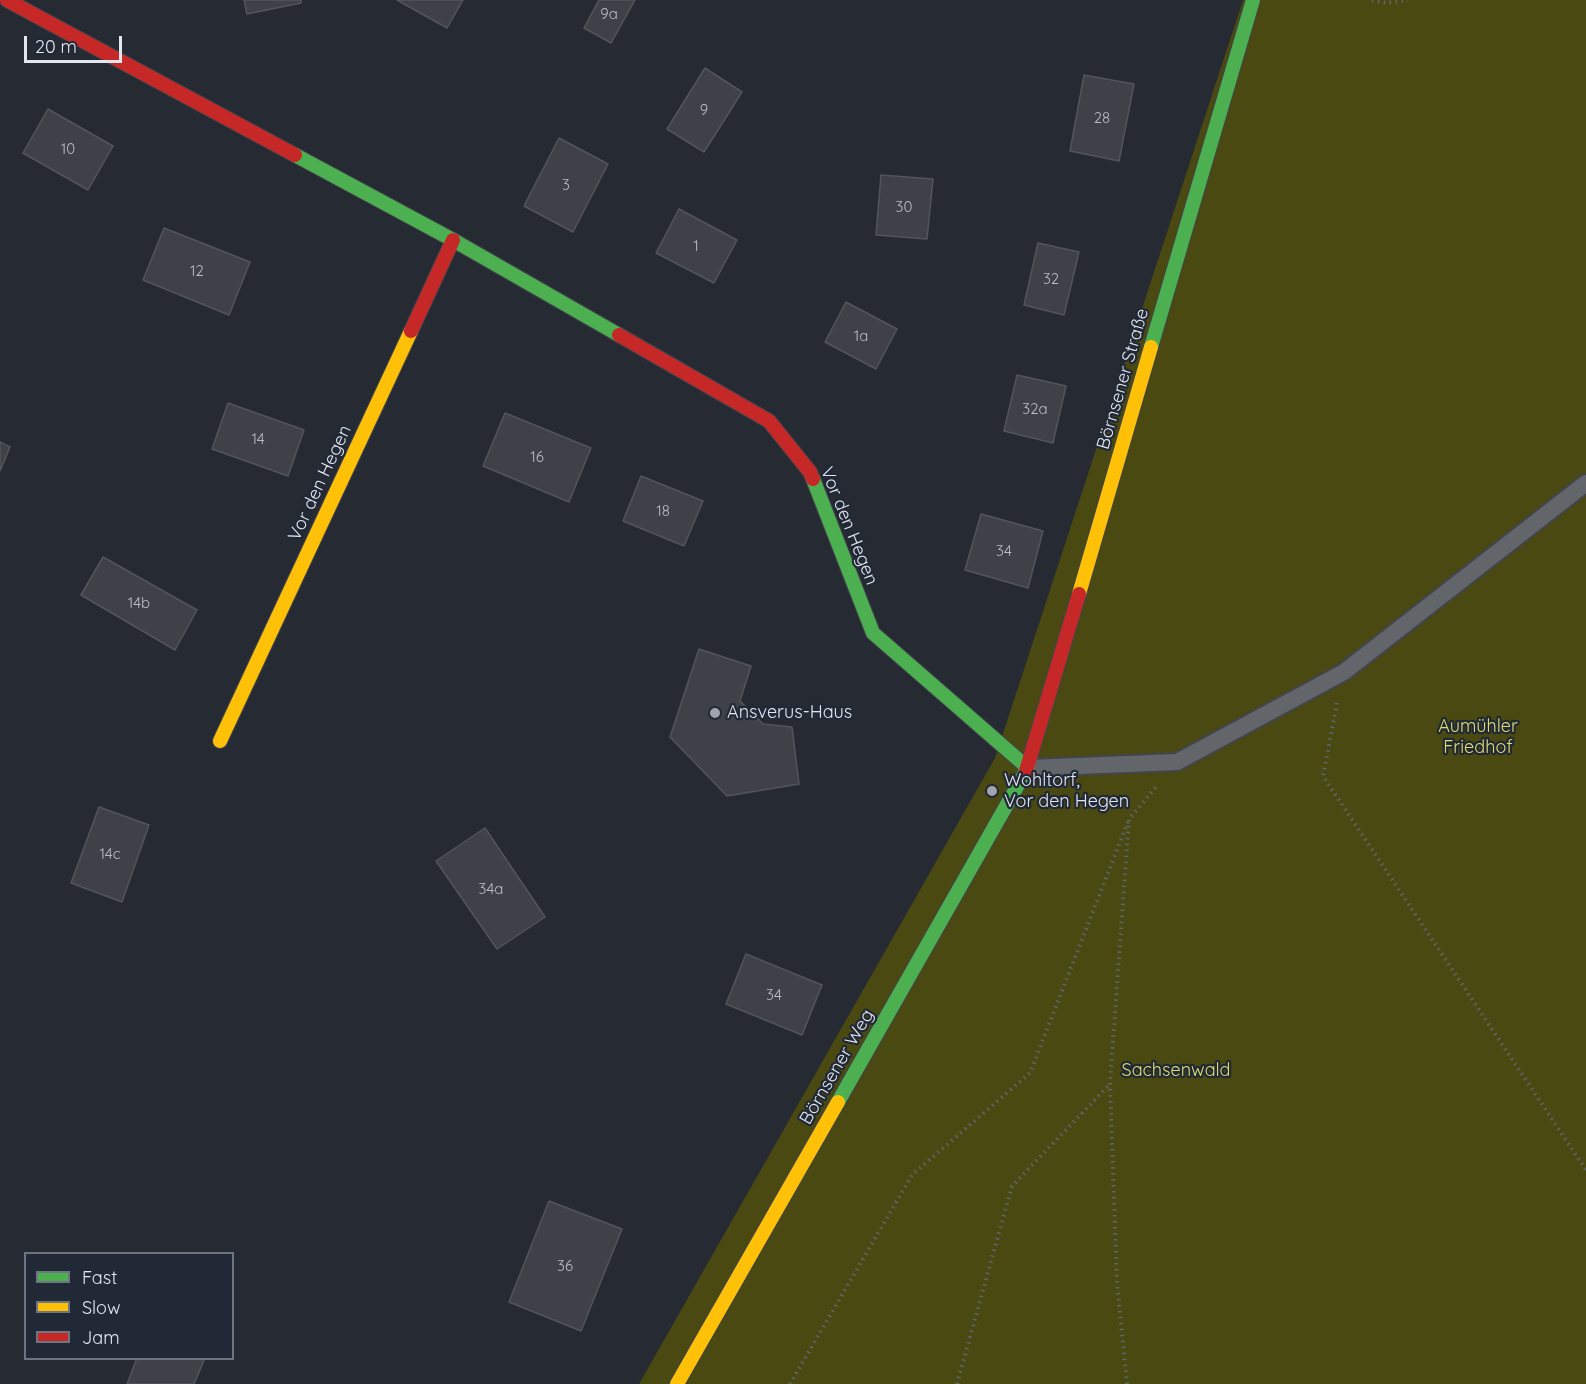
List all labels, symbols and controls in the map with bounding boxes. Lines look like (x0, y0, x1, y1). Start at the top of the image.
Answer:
house number: 9a (600, 5, 618, 23)
scale bar (27, 24, 124, 62)
text: 20 m (35, 35, 77, 58)
house number: 9 (700, 101, 708, 119)
house number: 28 (1094, 109, 1110, 127)
house number: 10 (61, 140, 75, 158)
house number: 3 (562, 176, 570, 194)
house number: 30 (896, 198, 912, 216)
house number: 1 (693, 237, 699, 255)
house number: 12 (190, 262, 204, 280)
house number: 32 (1043, 270, 1059, 288)
street label: Börnsener Straße (1093, 306, 1153, 452)
house number: 1a (854, 327, 868, 345)
house number: 32a (1022, 400, 1048, 418)
street label: Vor den Hegen (284, 422, 356, 544)
house number: 14 (251, 430, 265, 448)
house number: 16 (530, 448, 544, 466)
street label: Vor den Hegen (816, 464, 882, 588)
house number: 18 (656, 502, 670, 520)
house number: 34 (996, 542, 1012, 560)
house number: 14b (128, 594, 150, 612)
place label: Ansverus-Haus (727, 702, 852, 724)
marker: Ansverus-Haus (708, 706, 722, 720)
park label: Aumühler Friedhof (1438, 716, 1518, 758)
place label: Wohltorf, Vor den Hegen (1004, 770, 1129, 812)
marker: Wohltorf, Vor den Hegen (985, 784, 999, 798)
house number: 14c (100, 845, 120, 863)
house number: 34a (479, 880, 503, 898)
house number: 34 (766, 986, 782, 1004)
street label: Börnsener Weg (795, 1006, 879, 1128)
park label: Sachsenwald (1122, 1060, 1230, 1082)
legend (24, 1252, 234, 1360)
house number: 36 (557, 1257, 573, 1275)
text: Fast (82, 1266, 117, 1289)
text: Slow (82, 1296, 120, 1319)
text: Jam (82, 1326, 120, 1349)

